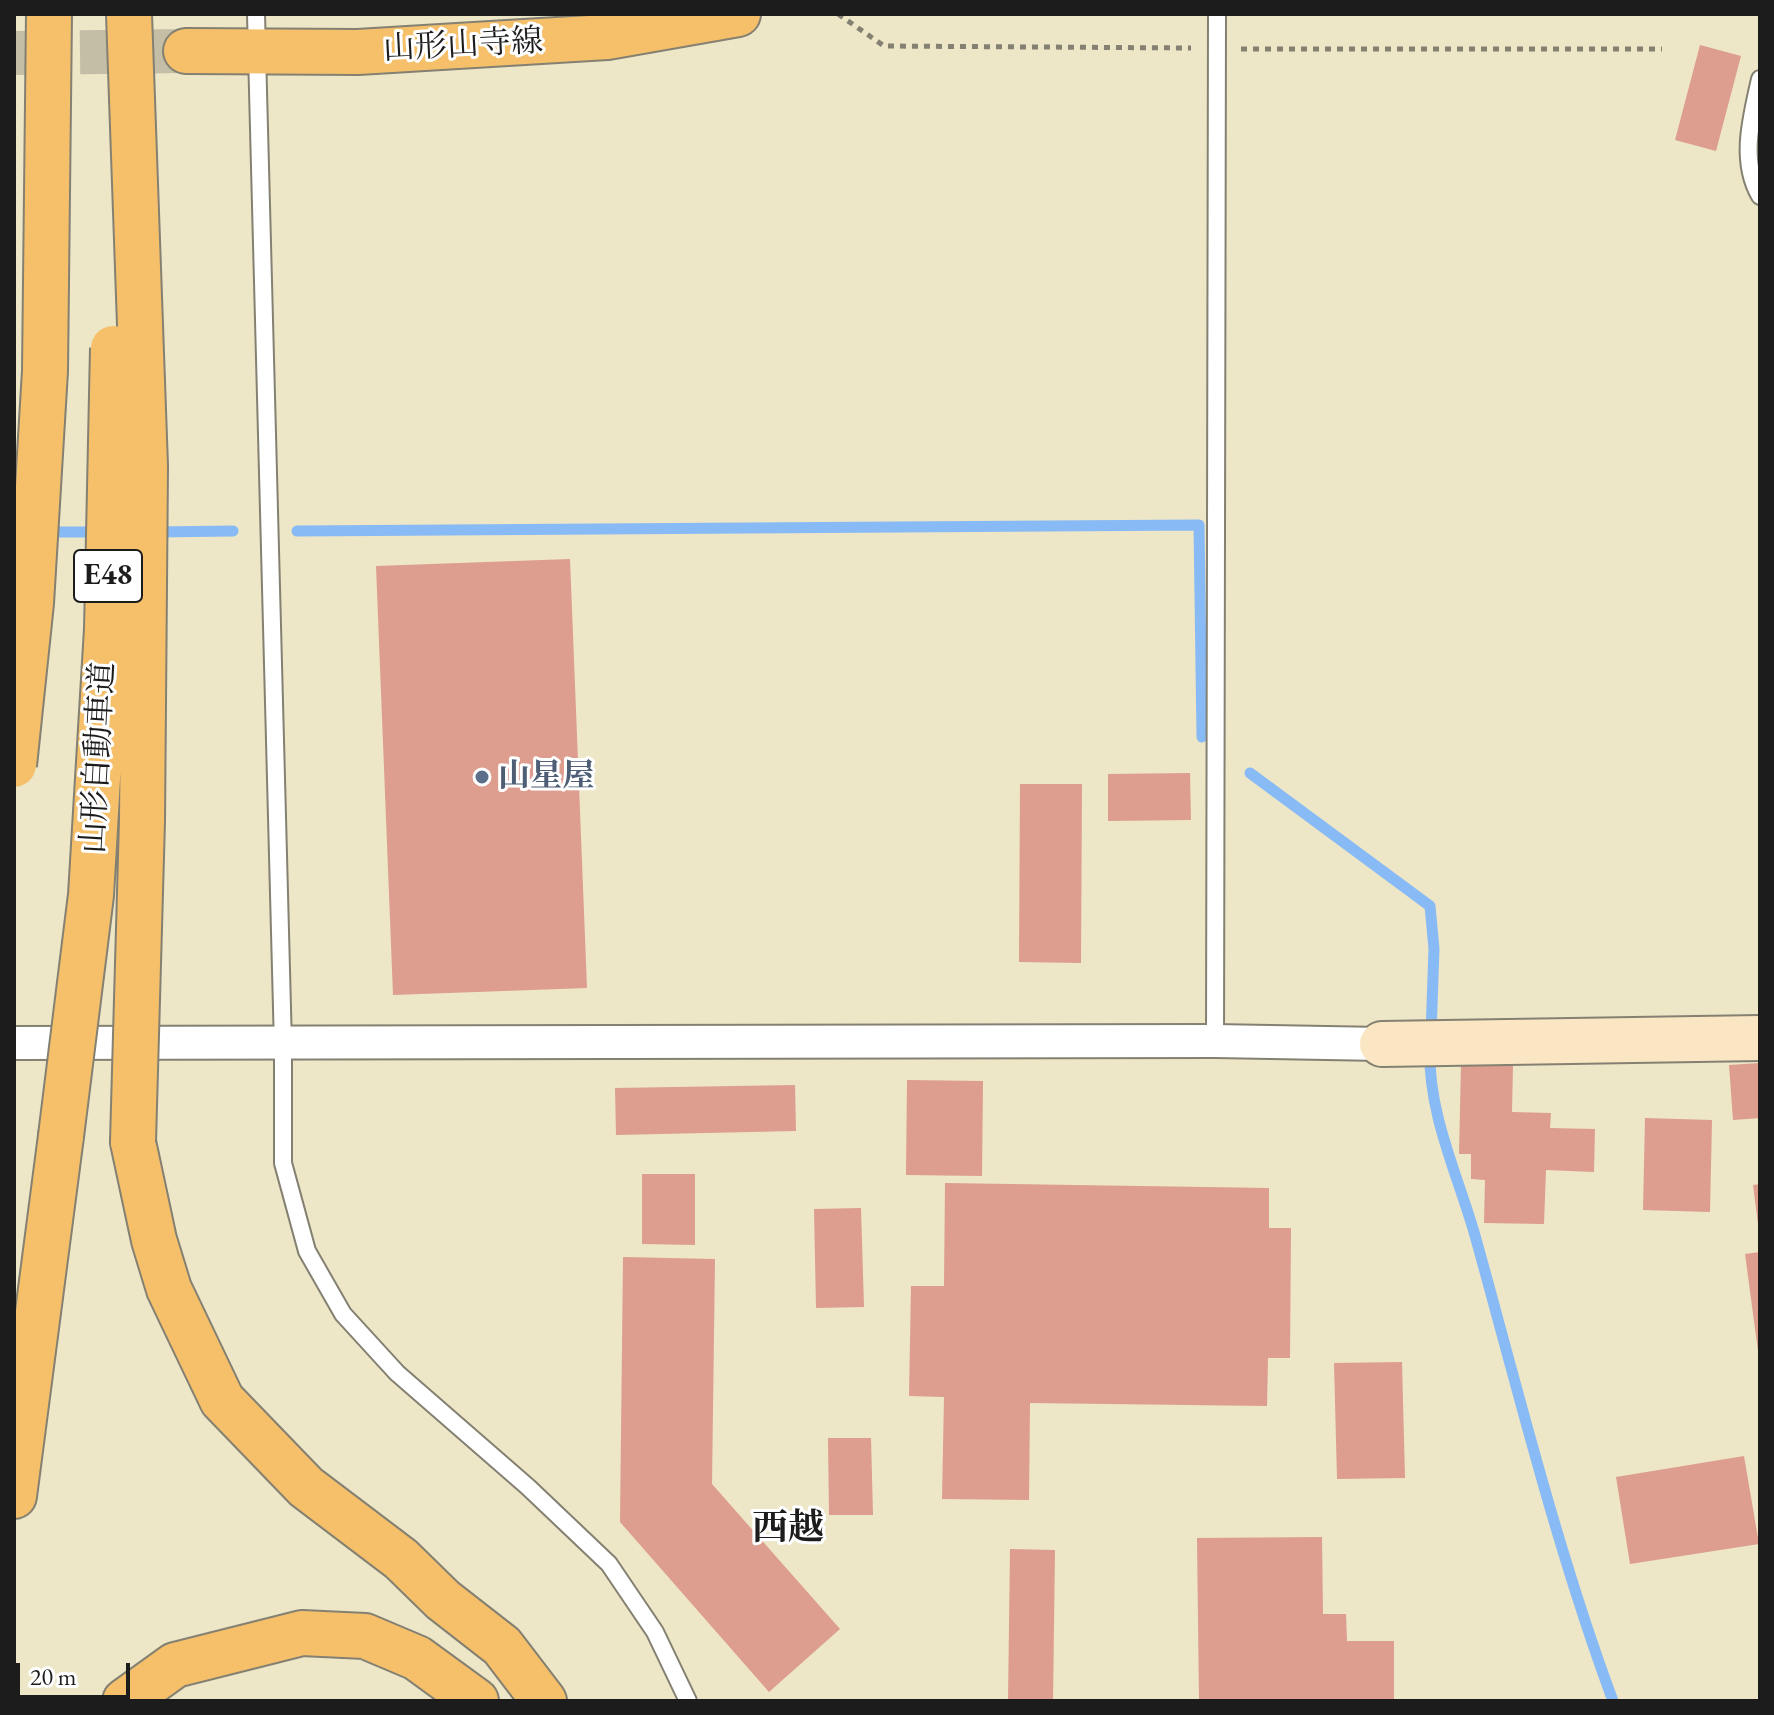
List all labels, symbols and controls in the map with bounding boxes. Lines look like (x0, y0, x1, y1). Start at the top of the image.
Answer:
street label: 山形山寺線 (382, 23, 544, 69)
road number: E48 (74, 550, 142, 602)
street label: 山形自動車道 (75, 661, 123, 855)
place label: 山星屋 (498, 758, 594, 796)
marker: 山星屋 (473, 768, 491, 786)
district label: 西越 (752, 1507, 824, 1551)
scale bar (20, 1647, 134, 1697)
text: 20 m (30, 1661, 77, 1692)

